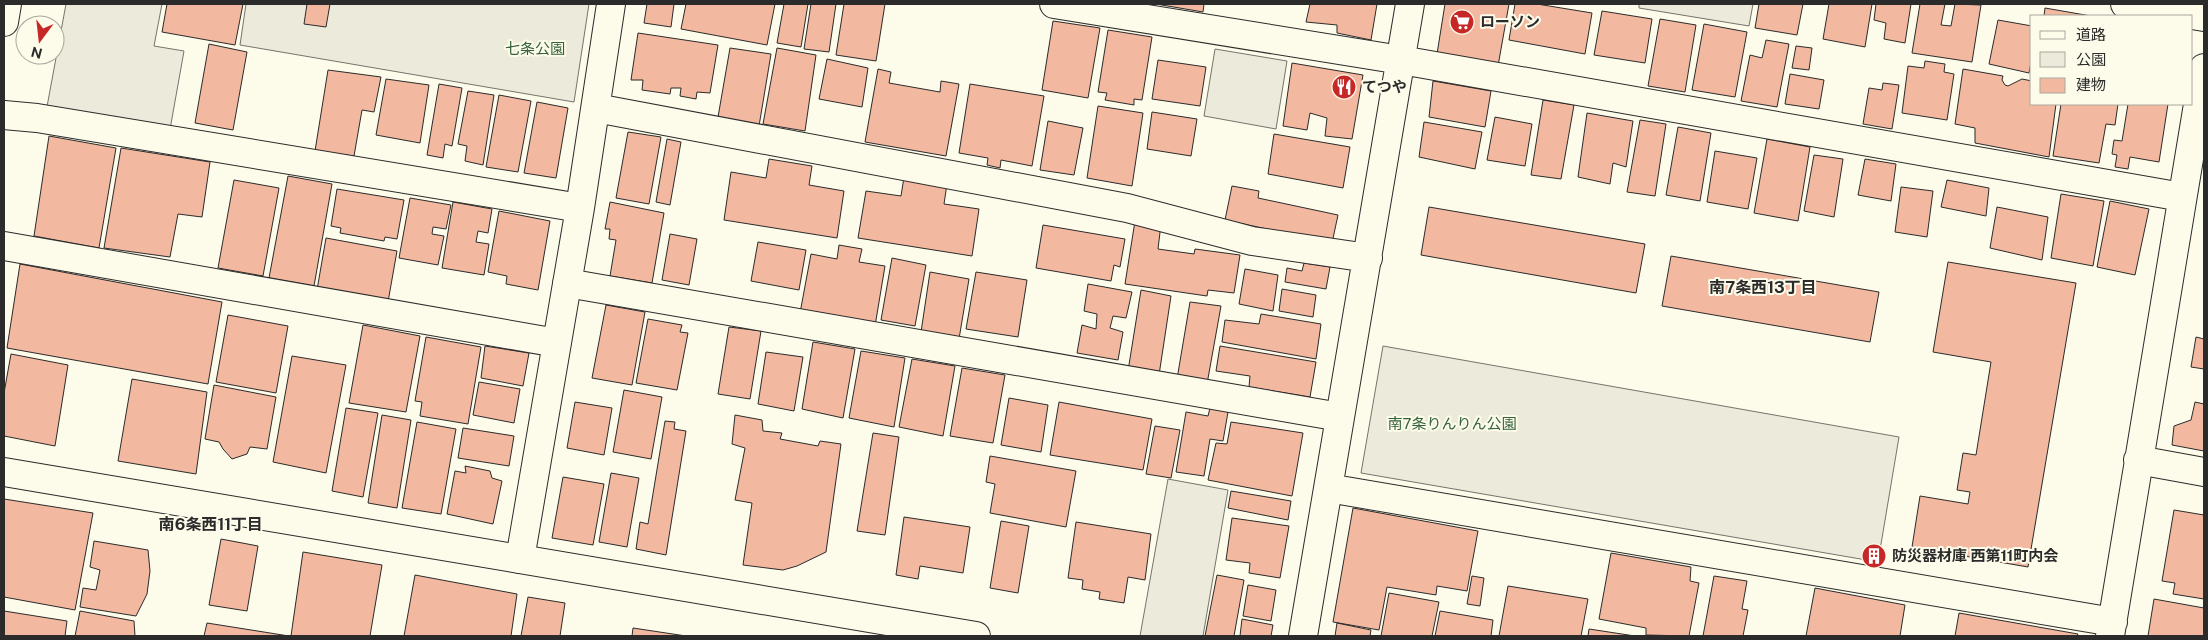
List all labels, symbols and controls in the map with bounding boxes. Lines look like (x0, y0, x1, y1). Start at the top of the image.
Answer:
supermarket icon: ローソン (1449, 9, 1475, 35)
place label: ローソン (1480, 13, 1540, 30)
north arrow (15, 15, 65, 65)
legend (2030, 15, 2193, 105)
text: 道路 (2076, 26, 2106, 43)
park label: 七条公園 (505, 40, 565, 57)
text: N (29, 43, 44, 62)
text: 公園 (2076, 51, 2106, 68)
restaurant icon: てつや (1331, 74, 1357, 100)
text: 建物 (2076, 76, 2106, 93)
place label: てつや (1362, 78, 1407, 95)
district label: 南7条西13丁目 (1709, 278, 1817, 297)
park label: 南7条りんりん公園 (1387, 415, 1517, 432)
district label: 南6条西11丁目 (159, 515, 263, 534)
building icon: 防災器材庫 西第11町内会 (1861, 543, 1887, 569)
place label: 防災器材庫 西第11町内会 (1892, 547, 2058, 564)

